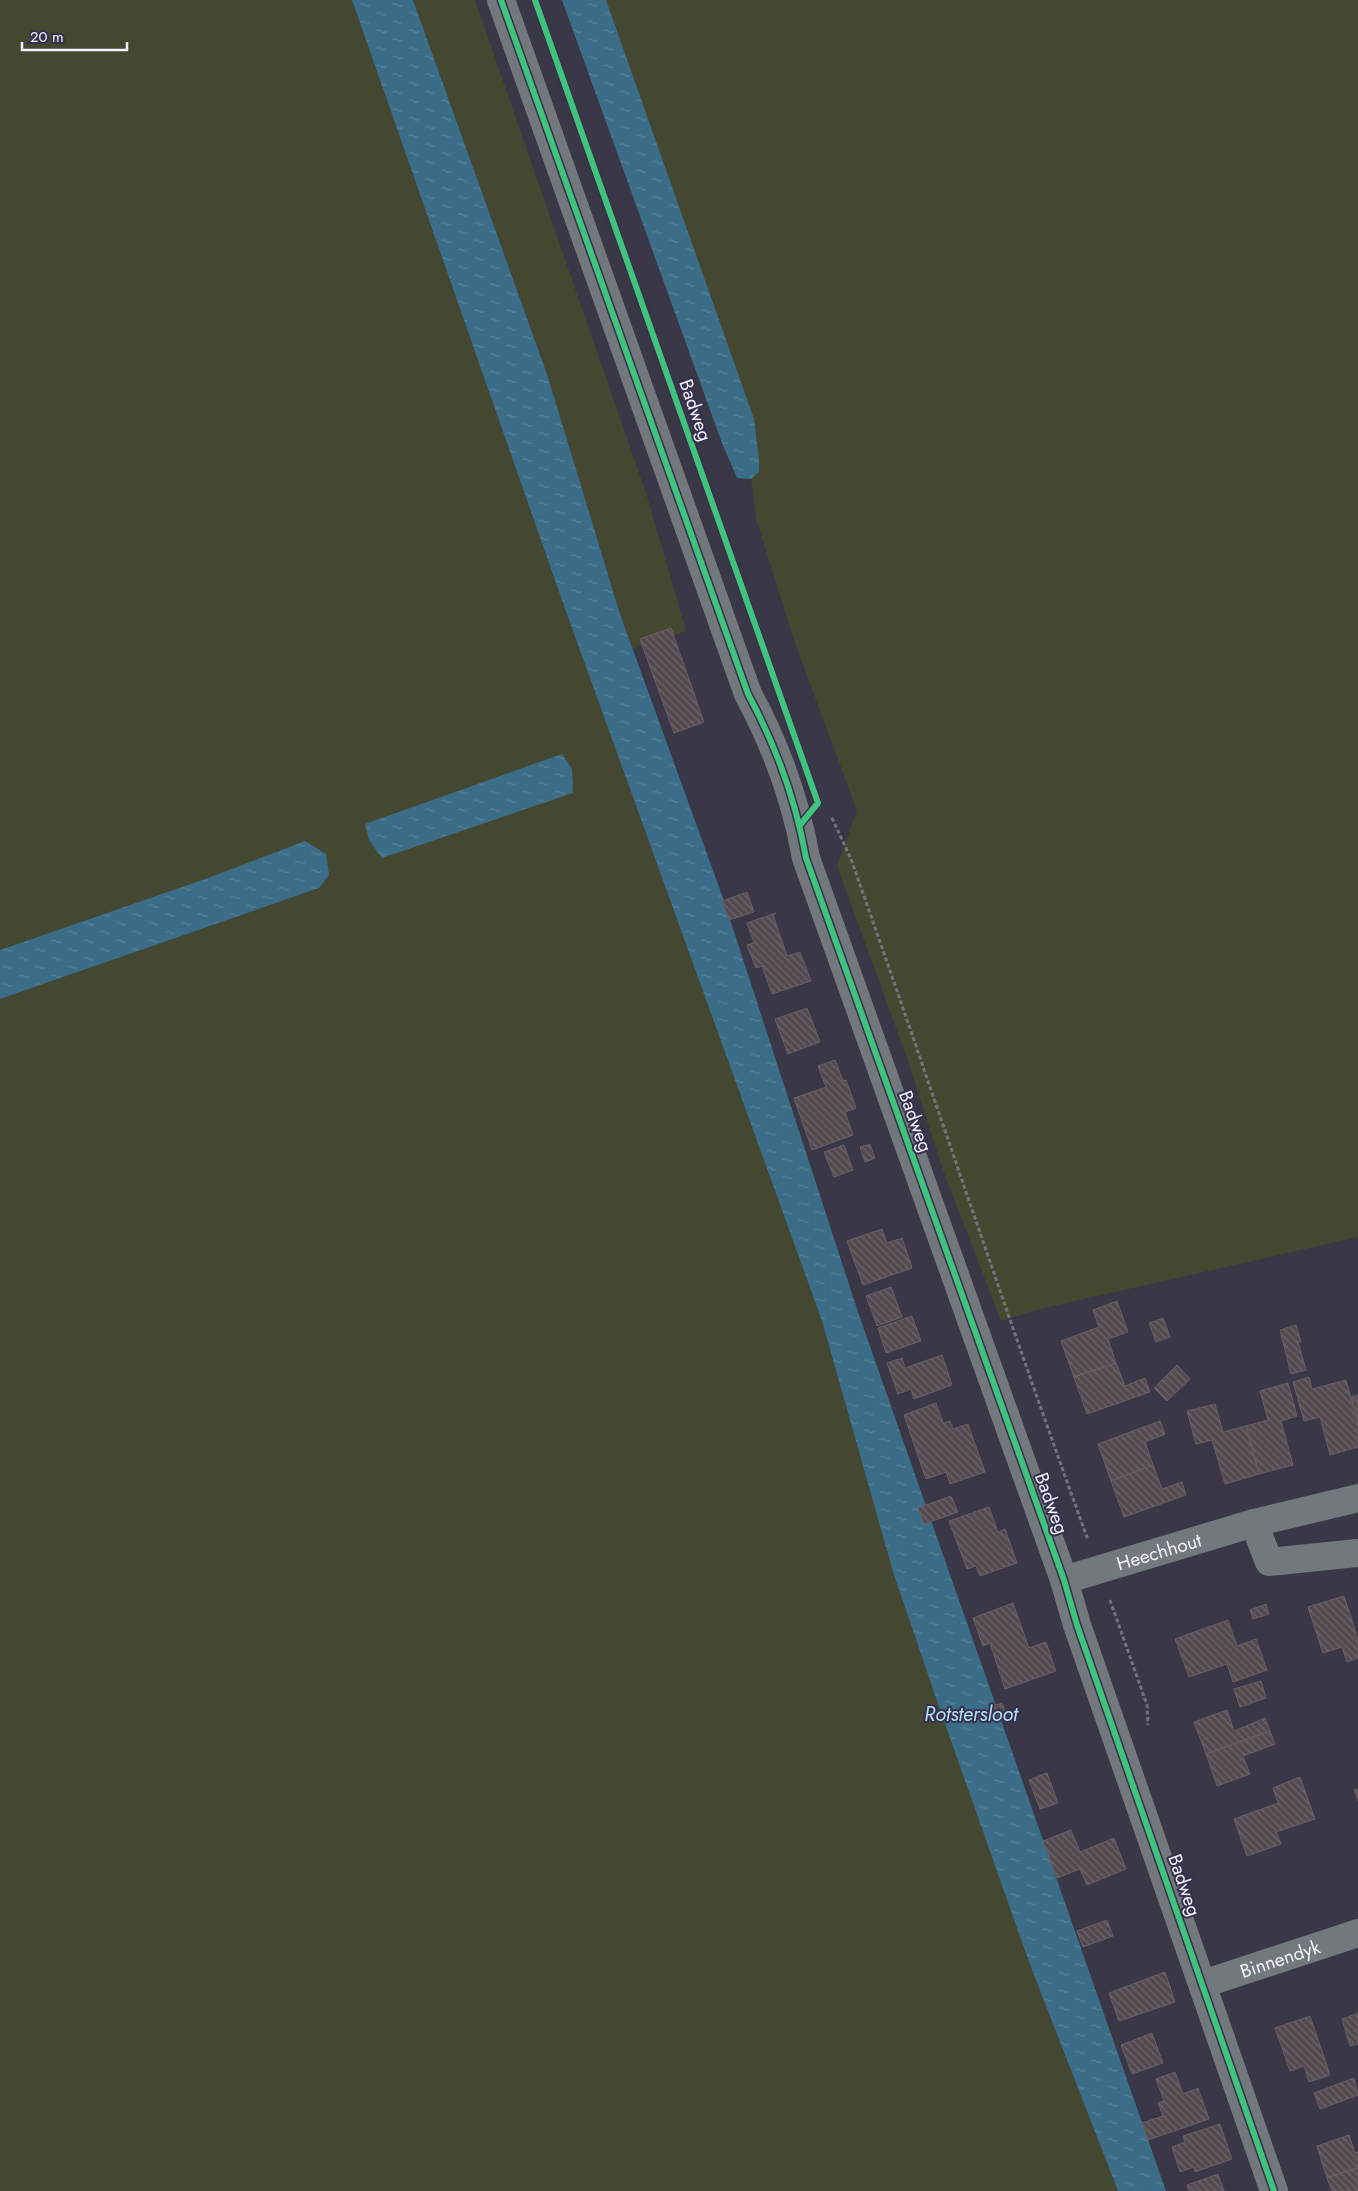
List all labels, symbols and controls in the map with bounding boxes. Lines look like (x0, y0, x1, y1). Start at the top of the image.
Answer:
scale bar (22, 20, 128, 52)
text: 20 m (30, 26, 64, 48)
street label: Badweg (672, 376, 719, 445)
street label: Badweg (892, 1087, 939, 1156)
street label: Badweg (1028, 1469, 1075, 1538)
street label: Heechhout (1113, 1526, 1205, 1577)
water label: Rotstersloot (924, 1700, 1019, 1729)
street label: Badweg (1161, 1851, 1208, 1920)
street label: Binnendyk (1237, 1933, 1324, 1985)

